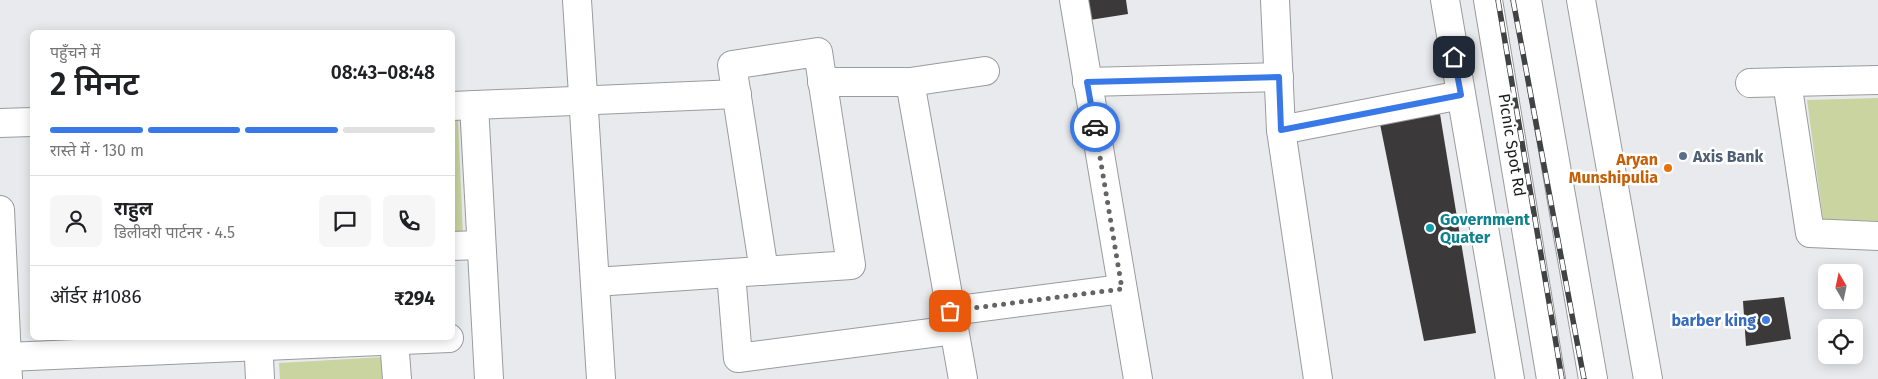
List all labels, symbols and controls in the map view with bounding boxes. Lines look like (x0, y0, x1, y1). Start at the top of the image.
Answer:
pin (1433, 36, 1475, 78)
text: पहुँचने में (50, 43, 100, 62)
icon: home (1440, 43, 1468, 71)
text: 08:43–08:48 (331, 61, 435, 84)
text: 2 मिनट (50, 65, 139, 103)
street label: Picnic Spot Rd (1494, 92, 1530, 198)
courier (1070, 102, 1120, 152)
icon: car (1081, 113, 1109, 141)
text: रास्ते में · 130 m (50, 141, 144, 160)
place label: Axis Bank (1692, 147, 1764, 166)
place label: Aryan Munshipulia (1569, 150, 1658, 187)
marker: Axis Bank (1677, 150, 1689, 162)
marker: Aryan Munshipulia (1662, 162, 1674, 174)
button: person (50, 195, 102, 247)
button: chat (319, 195, 371, 247)
button: phone (383, 195, 435, 247)
text: राहुल (114, 197, 153, 220)
place label: Government Quater (1440, 210, 1531, 247)
marker: Government Quater (1424, 222, 1436, 234)
text: डिलीवरी पार्टनर · 4.5 (114, 223, 235, 242)
north arrow (1818, 264, 1862, 309)
map controls (1818, 264, 1863, 364)
text: ऑर्डर #1086 (50, 285, 142, 308)
text: ₹294 (394, 287, 435, 310)
pin (929, 290, 971, 332)
icon: bag (936, 297, 964, 325)
place label: barber king (1671, 311, 1756, 330)
marker: barber king (1760, 314, 1772, 326)
button: locate (1818, 319, 1863, 364)

